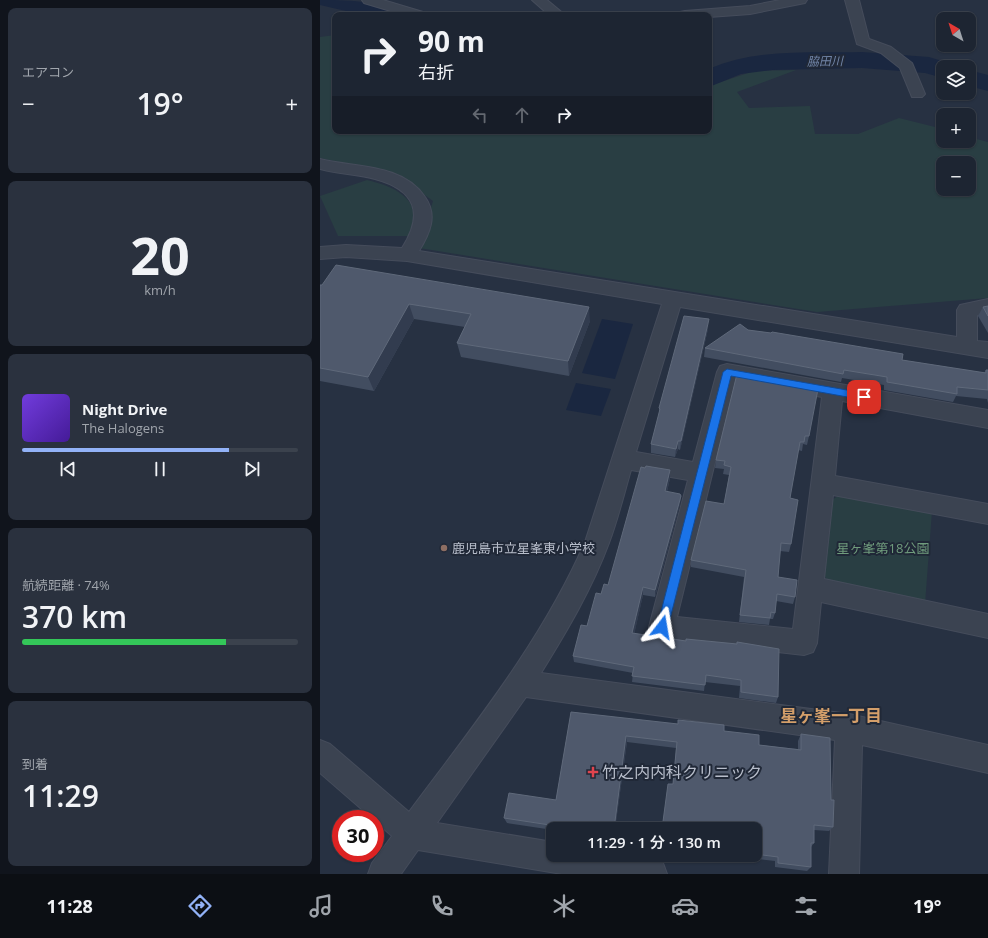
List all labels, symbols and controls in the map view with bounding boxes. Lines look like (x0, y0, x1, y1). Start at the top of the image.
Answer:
north arrow (936, 12, 976, 52)
map controls (936, 12, 976, 196)
text: 90 m (418, 22, 485, 60)
icon: right (352, 28, 404, 80)
water label: 脇田川 (807, 52, 845, 70)
text: 右折 (418, 60, 454, 84)
button: layers (936, 60, 976, 100)
text: エアコン (22, 63, 74, 81)
text: 19° (136, 83, 184, 124)
text: − (22, 88, 35, 118)
text: + (285, 88, 298, 118)
icon: left (469, 104, 491, 126)
icon: ahead (511, 104, 533, 126)
icon: right (553, 104, 575, 126)
button: + (936, 108, 976, 148)
button: − (936, 156, 976, 196)
text: 20 (130, 219, 190, 290)
text: km/h (144, 281, 176, 299)
pin (847, 380, 881, 414)
icon: arrive (853, 386, 875, 408)
text: Night Drive (82, 399, 167, 419)
text: The Halogens (82, 419, 164, 437)
icon: previous (57, 458, 79, 480)
icon: pause (149, 458, 171, 480)
icon: next (241, 458, 263, 480)
place label: 鹿児島市立星峯東小学校 (452, 539, 595, 557)
park label: 星ヶ峯第18公園 (837, 539, 929, 557)
marker: 鹿児島市立星峯東小学校 (439, 543, 449, 553)
text: 航続距離 · 74% (22, 576, 110, 594)
text: 370 km (22, 596, 127, 637)
position arrow (641, 606, 683, 648)
district label: 星ヶ峯一丁目 (780, 704, 882, 727)
text: 到着 (22, 755, 48, 773)
place label: 竹之内内科クリニック (602, 761, 762, 783)
marker: 竹之内内科クリニック (587, 766, 599, 778)
text: 11:29 (22, 775, 99, 816)
speed limit sign: 30 (332, 810, 384, 862)
text: 11:29 · 1 分 · 130 m (587, 832, 721, 852)
icon: directions (186, 892, 214, 920)
icon: music (307, 892, 335, 920)
icon: phone (428, 892, 456, 920)
icon: climate (550, 892, 578, 920)
icon: car (671, 892, 699, 920)
icon: filters (792, 892, 820, 920)
text: 11:28 (47, 894, 93, 918)
text: 19° (913, 894, 941, 918)

